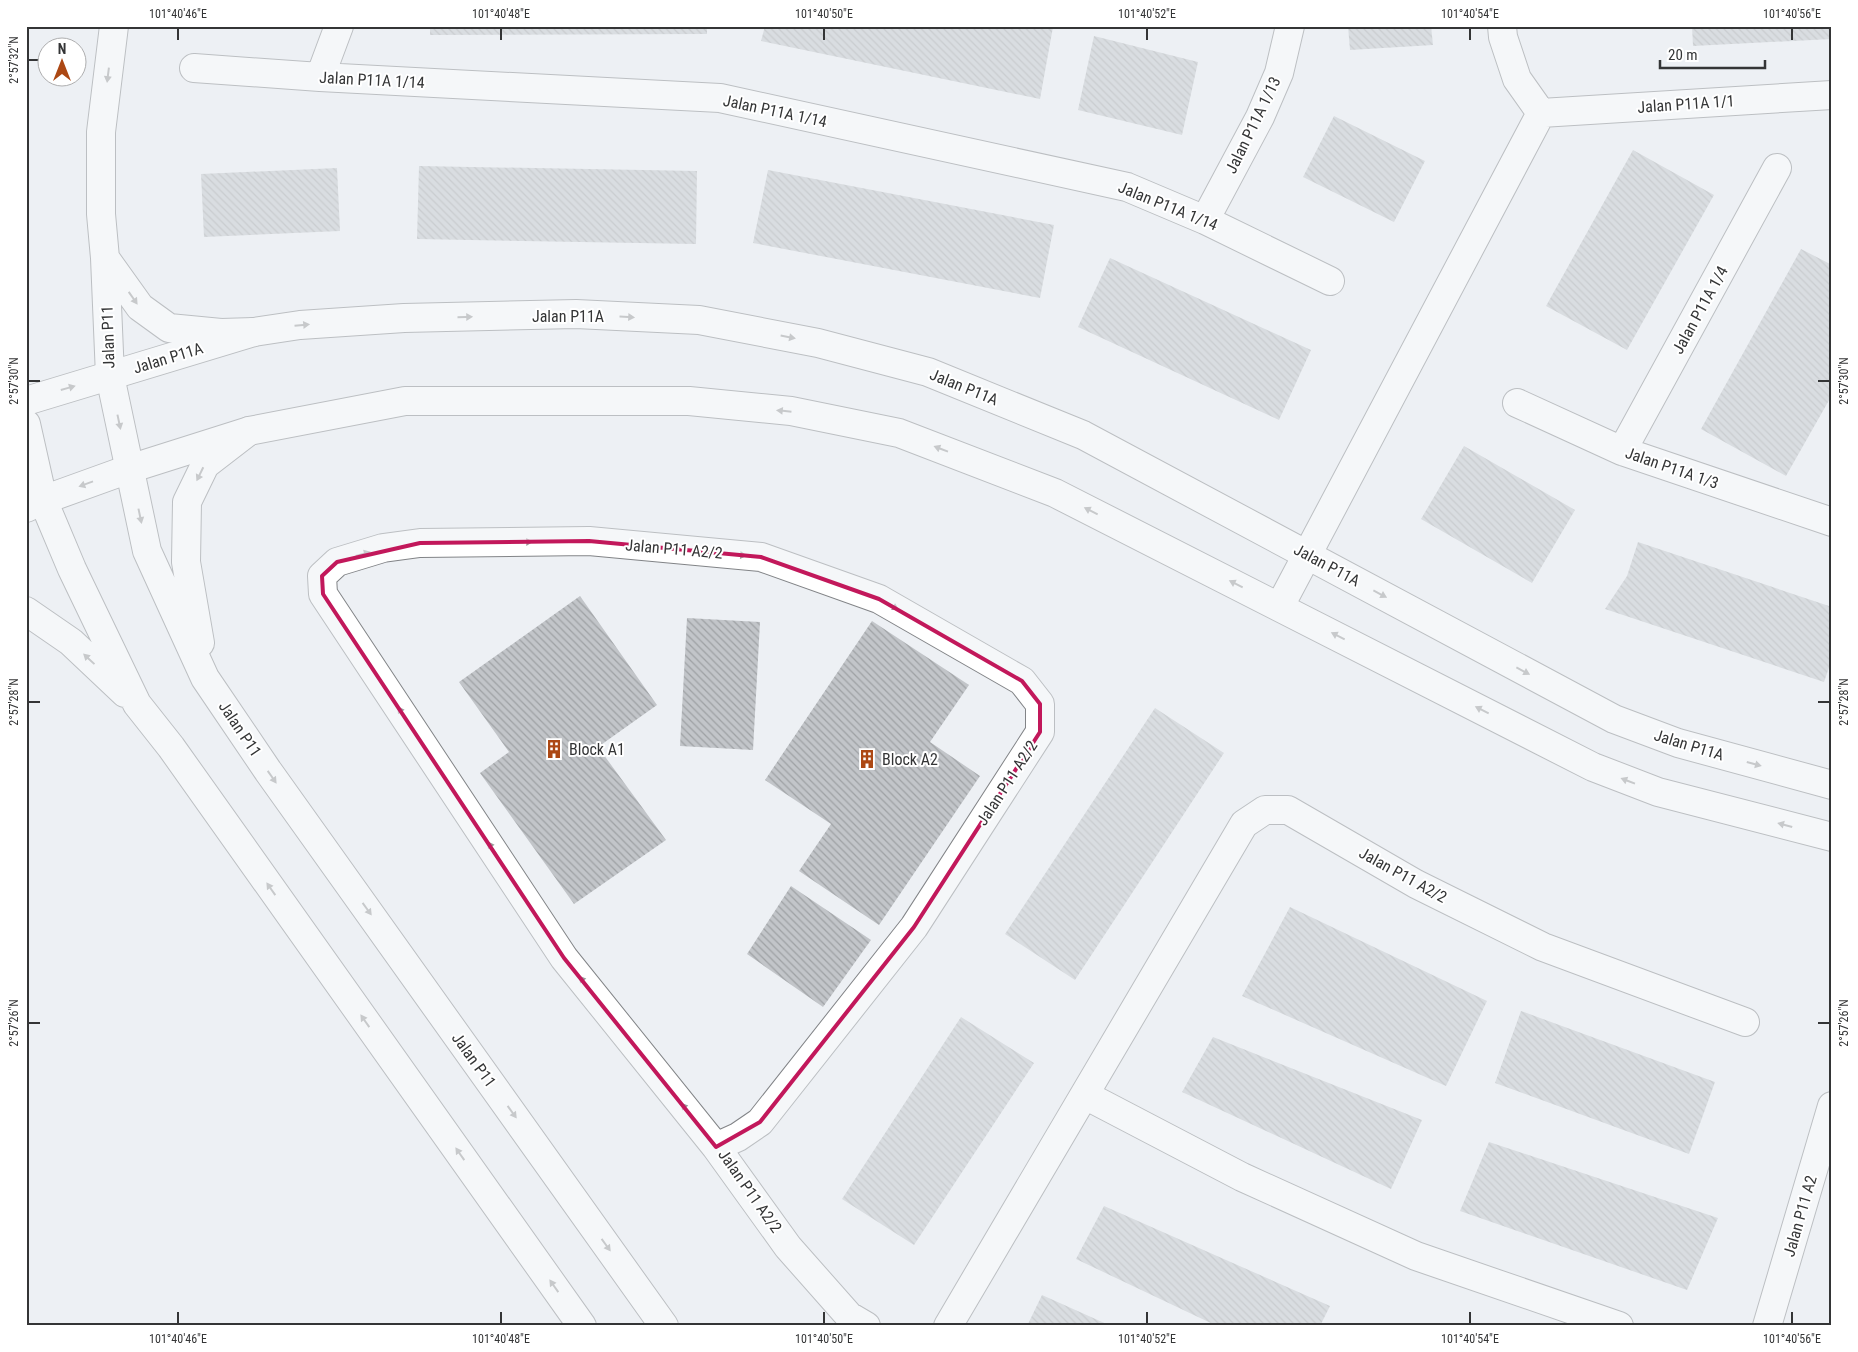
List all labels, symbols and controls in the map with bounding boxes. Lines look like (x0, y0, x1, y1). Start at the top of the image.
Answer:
text: 101°40'46"E (149, 7, 207, 21)
text: 101°40'48"E (472, 7, 530, 21)
text: 101°40'50"E (795, 7, 853, 21)
text: 101°40'52"E (1118, 7, 1176, 21)
text: 101°40'54"E (1441, 7, 1499, 21)
text: 101°40'56"E (1763, 7, 1821, 21)
text: 2°57'32"N (7, 36, 21, 84)
north arrow (38, 38, 88, 88)
scale bar (1660, 38, 1766, 70)
text: N (58, 41, 66, 57)
text: 20 m (1668, 46, 1698, 64)
one-way arrow (104, 67, 112, 83)
street label: Jalan P11A 1/14 (319, 68, 425, 92)
street label: Jalan P11A 1/13 (1221, 73, 1285, 177)
street label: Jalan P11A 1/14 (721, 91, 829, 131)
street label: Jalan P11A 1/1 (1637, 91, 1735, 117)
street label: Jalan P11A 1/14 (1116, 177, 1220, 235)
street label: Jalan P11A 1/4 (1668, 263, 1732, 357)
one-way arrow (128, 291, 138, 305)
street label: Jalan P11 (97, 305, 119, 369)
street label: Jalan P11A (532, 307, 604, 326)
one-way arrow (457, 313, 473, 321)
one-way arrow (619, 313, 635, 321)
one-way arrow (295, 321, 311, 329)
one-way arrow (780, 333, 796, 341)
street label: Jalan P11A (131, 338, 205, 378)
text: 2°57'30"N (7, 357, 21, 405)
text: 2°57'30"N (1837, 357, 1851, 405)
street label: Jalan P11A (927, 365, 1001, 409)
one-way arrow (61, 384, 76, 392)
one-way arrow (775, 407, 791, 415)
one-way arrow (116, 415, 124, 431)
street label: Jalan P11A 1/3 (1623, 443, 1721, 493)
one-way arrow (934, 445, 948, 453)
one-way arrow (196, 467, 204, 481)
one-way arrow (79, 481, 94, 488)
one-way arrow (1084, 507, 1098, 515)
one-way arrow (136, 509, 144, 524)
street label: Jalan P11 A2/2 (625, 535, 723, 563)
one-way arrow (517, 538, 533, 546)
street label: Jalan P11A (1291, 540, 1363, 590)
one-way arrow (356, 550, 371, 558)
one-way arrow (731, 551, 747, 559)
one-way arrow (1229, 580, 1243, 588)
one-way arrow (1373, 590, 1388, 598)
one-way arrow (886, 602, 899, 611)
one-way arrow (1330, 632, 1345, 640)
one-way arrow (83, 653, 95, 665)
one-way arrow (1517, 666, 1530, 675)
text: 2°57'28"N (7, 678, 21, 726)
text: 2°57'28"N (1837, 678, 1851, 726)
street label: Jalan P11 (215, 698, 265, 760)
one-way arrow (397, 706, 407, 720)
one-way arrow (1475, 706, 1489, 714)
street label: Jalan P11A (1652, 725, 1726, 765)
street label: Jalan P11 A2/2 (972, 737, 1042, 829)
building icon: Block A1 (543, 738, 565, 760)
place label: Block A1 (569, 740, 625, 759)
building icon: Block A2 (856, 748, 878, 770)
place label: Block A2 (882, 750, 938, 769)
one-way arrow (1747, 760, 1762, 768)
one-way arrow (267, 770, 277, 783)
one-way arrow (1621, 776, 1636, 784)
one-way arrow (1777, 820, 1792, 828)
one-way arrow (487, 841, 497, 855)
street label: Jalan P11 A2/2 (1356, 843, 1450, 907)
one-way arrow (266, 882, 276, 896)
one-way arrow (362, 902, 372, 916)
one-way arrow (578, 976, 589, 989)
text: 2°57'26"N (7, 999, 21, 1047)
text: 2°57'26"N (1837, 999, 1851, 1047)
one-way arrow (360, 1015, 371, 1028)
street label: Jalan P11 (448, 1029, 500, 1091)
one-way arrow (680, 1102, 691, 1115)
one-way arrow (507, 1106, 517, 1119)
street label: Jalan P11 A2/2 (714, 1146, 786, 1236)
one-way arrow (455, 1147, 465, 1160)
street label: Jalan P11 A2 (1779, 1173, 1821, 1259)
one-way arrow (601, 1238, 611, 1252)
one-way arrow (549, 1279, 559, 1293)
text: 101°40'46"E (149, 1332, 207, 1346)
text: 101°40'48"E (472, 1332, 530, 1346)
text: 101°40'50"E (795, 1332, 853, 1346)
text: 101°40'52"E (1118, 1332, 1176, 1346)
text: 101°40'54"E (1441, 1332, 1499, 1346)
text: 101°40'56"E (1763, 1332, 1821, 1346)

